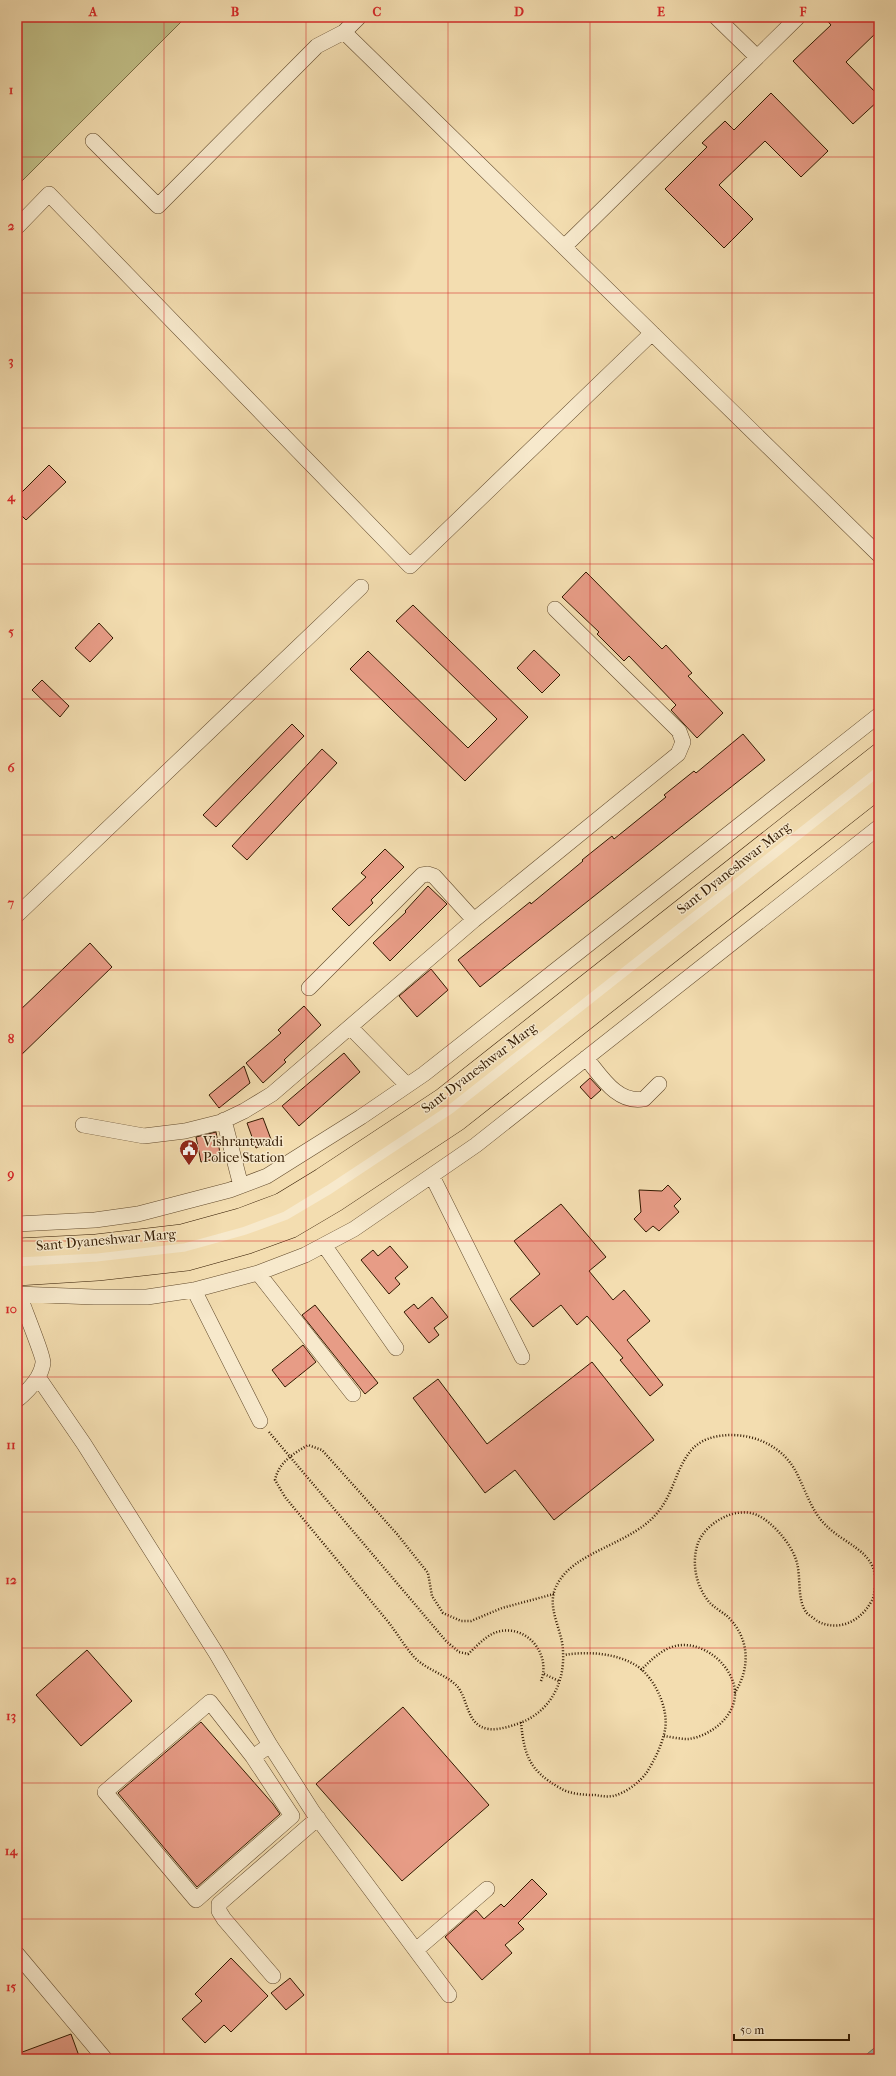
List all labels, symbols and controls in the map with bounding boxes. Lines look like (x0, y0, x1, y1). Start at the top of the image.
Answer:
text: A (88, 4, 98, 19)
text: B (231, 4, 240, 19)
text: C (373, 4, 382, 19)
text: D (514, 4, 524, 19)
text: E (657, 4, 665, 19)
text: F (799, 4, 807, 19)
text: 1 (9, 82, 14, 97)
text: 2 (8, 218, 15, 233)
text: 3 (8, 353, 14, 369)
text: 4 (6, 489, 16, 505)
text: 5 (8, 624, 14, 639)
text: 6 (7, 760, 15, 775)
street label: Sant Dyaneshwar Marg (674, 818, 795, 918)
text: 7 (7, 895, 15, 910)
street label: Sant Dyaneshwar Marg (418, 1019, 541, 1117)
text: 8 (8, 1031, 15, 1046)
place label: Vishrantwadi Police Station (202, 1133, 285, 1166)
public building icon: Vishrantwadi Police Station (178, 1138, 200, 1166)
text: 9 (7, 1166, 15, 1182)
street label: Sant Dyaneshwar Marg (35, 1225, 177, 1255)
text: 10 (5, 1301, 17, 1316)
text: 11 (6, 1437, 16, 1452)
text: 12 (5, 1572, 17, 1587)
text: 13 (6, 1708, 16, 1724)
text: 14 (5, 1843, 18, 1859)
text: 15 (6, 1979, 16, 1994)
scale bar (734, 2016, 849, 2042)
text: 50 m (740, 2023, 764, 2037)

